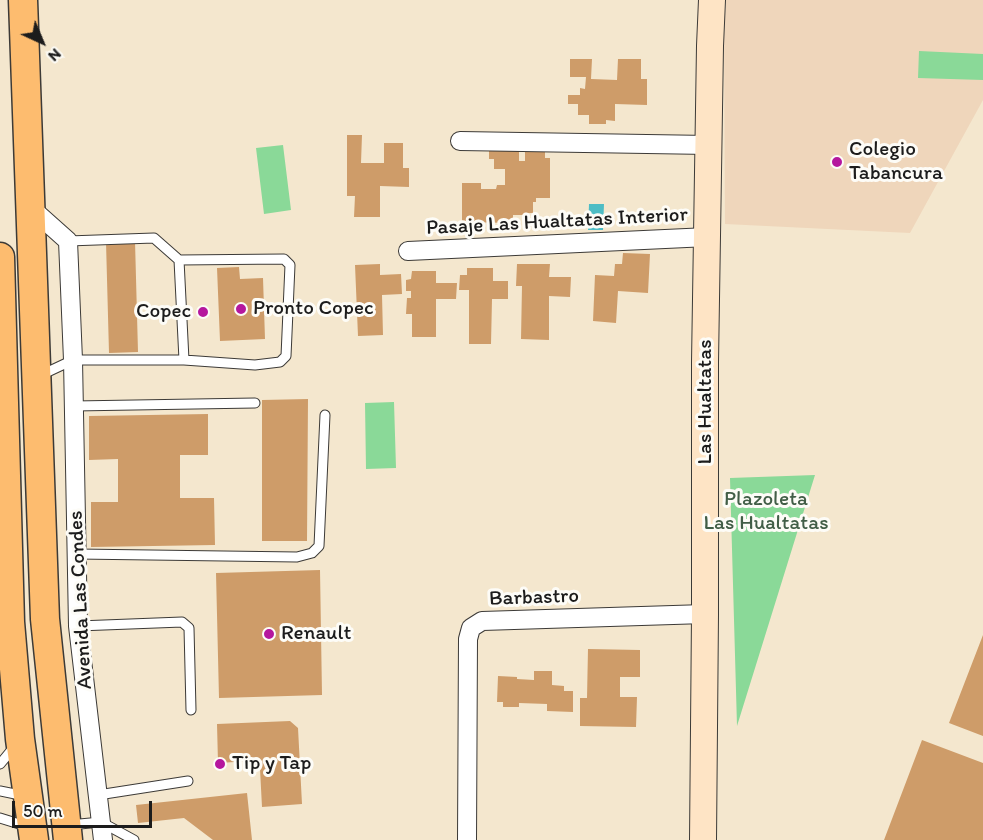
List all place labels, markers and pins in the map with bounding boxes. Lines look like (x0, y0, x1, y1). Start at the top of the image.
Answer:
place label: Colegio Tabancura (849, 137, 943, 187)
marker: Colegio Tabancura (830, 155, 844, 169)
place label: Pronto Copec (253, 296, 373, 322)
place label: Copec (136, 299, 191, 325)
marker: Pronto Copec (234, 302, 248, 316)
marker: Copec (196, 305, 210, 319)
place label: Renault (281, 621, 351, 647)
marker: Renault (262, 627, 276, 641)
place label: Tip y Tap (232, 751, 311, 777)
marker: Tip y Tap (213, 757, 227, 771)

